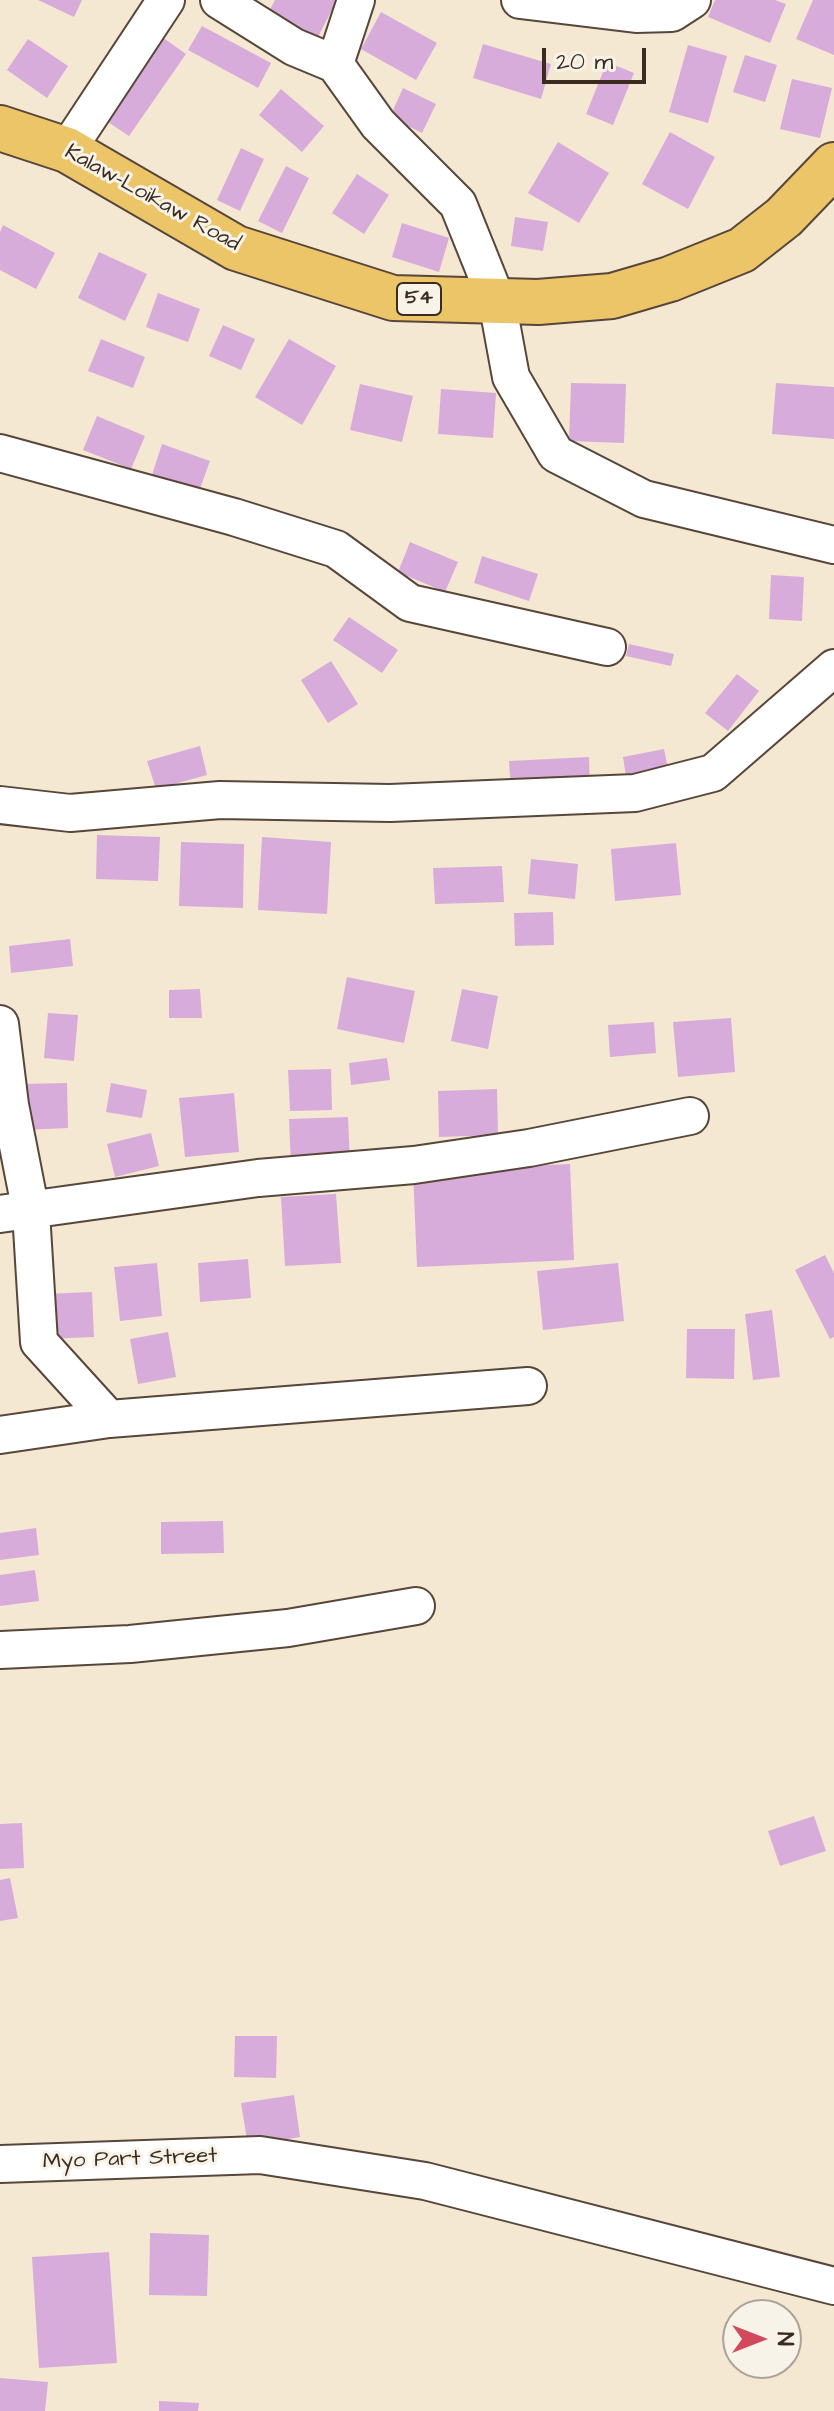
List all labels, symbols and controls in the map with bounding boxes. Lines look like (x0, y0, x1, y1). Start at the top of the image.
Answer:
scale bar (546, 32, 650, 82)
text: 20 m (556, 45, 613, 79)
street label: Kalaw-Loikaw Road (60, 140, 244, 258)
road number: 54 (397, 283, 441, 315)
street label: Myo Part Street (42, 2144, 218, 2176)
north arrow (722, 2299, 802, 2379)
text: N (769, 2332, 800, 2346)

